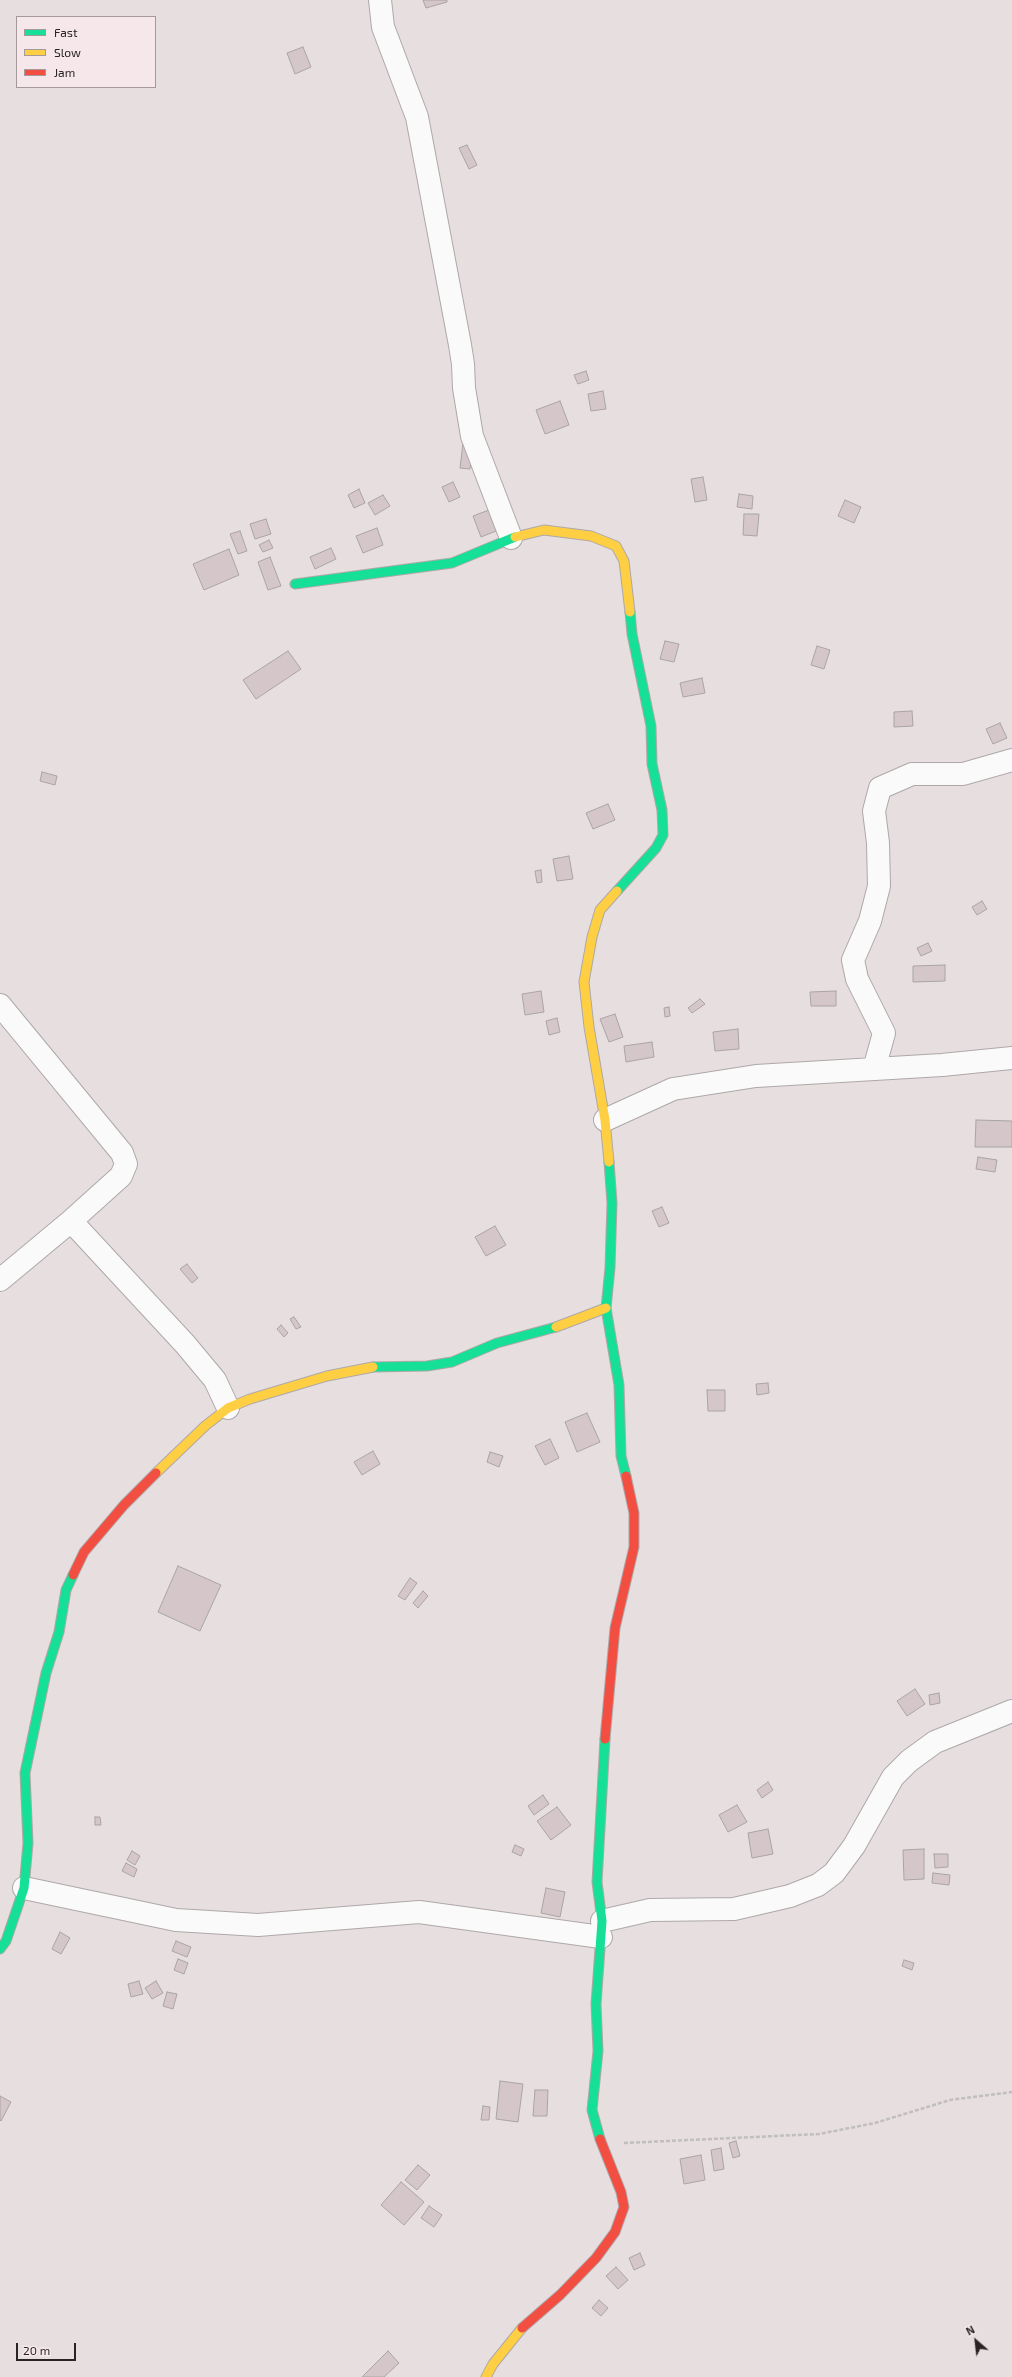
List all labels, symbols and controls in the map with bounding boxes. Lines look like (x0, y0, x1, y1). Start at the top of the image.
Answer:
legend (16, 16, 156, 88)
text: Fast (54, 25, 77, 39)
text: Slow (54, 45, 81, 59)
text: Jam (54, 65, 75, 79)
north arrow (956, 2321, 996, 2361)
text: N (964, 2322, 977, 2338)
scale bar (18, 2335, 78, 2361)
text: 20 m (23, 2343, 50, 2357)

